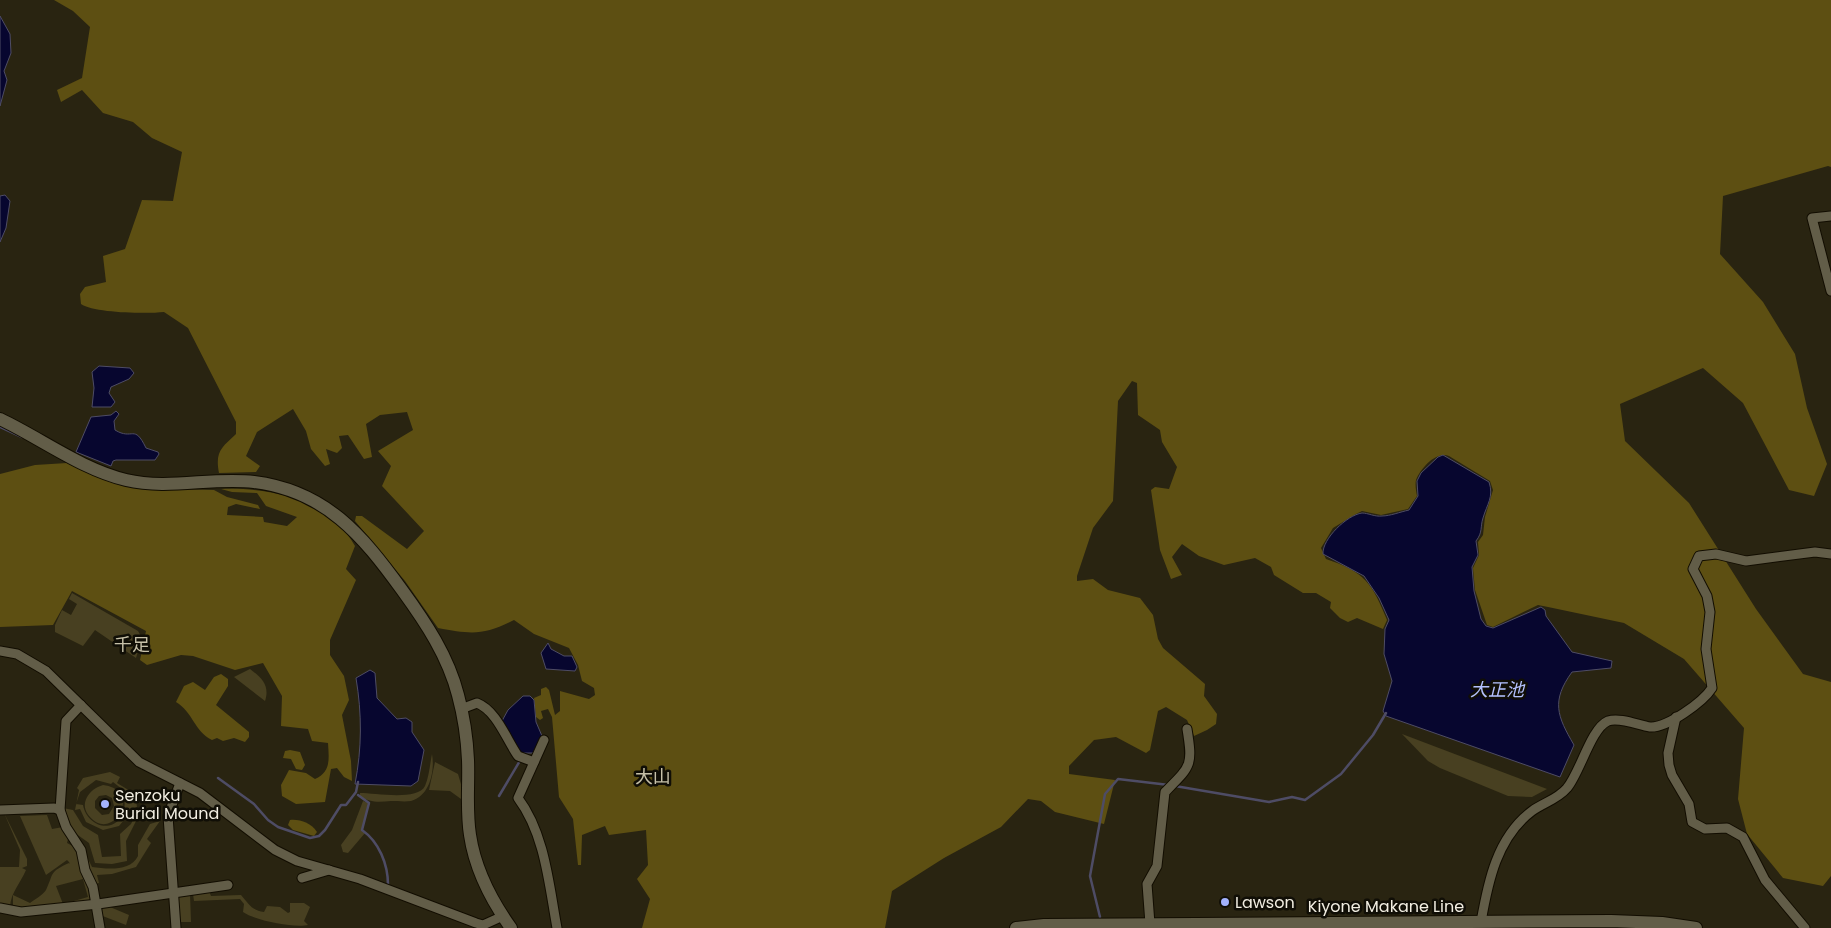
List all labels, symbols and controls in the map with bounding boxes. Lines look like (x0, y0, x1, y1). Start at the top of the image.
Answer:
district label: 千足 (114, 632, 150, 657)
water label: 大正池 (1470, 677, 1526, 702)
district label: 大山 (635, 764, 671, 789)
place label: Senzoku Burial Mound (115, 784, 219, 825)
marker: Senzoku Burial Mound (99, 798, 111, 810)
place label: Lawson (1235, 891, 1295, 914)
street label: Kiyone Makane Line (1308, 895, 1464, 918)
marker: Lawson (1219, 896, 1231, 908)

